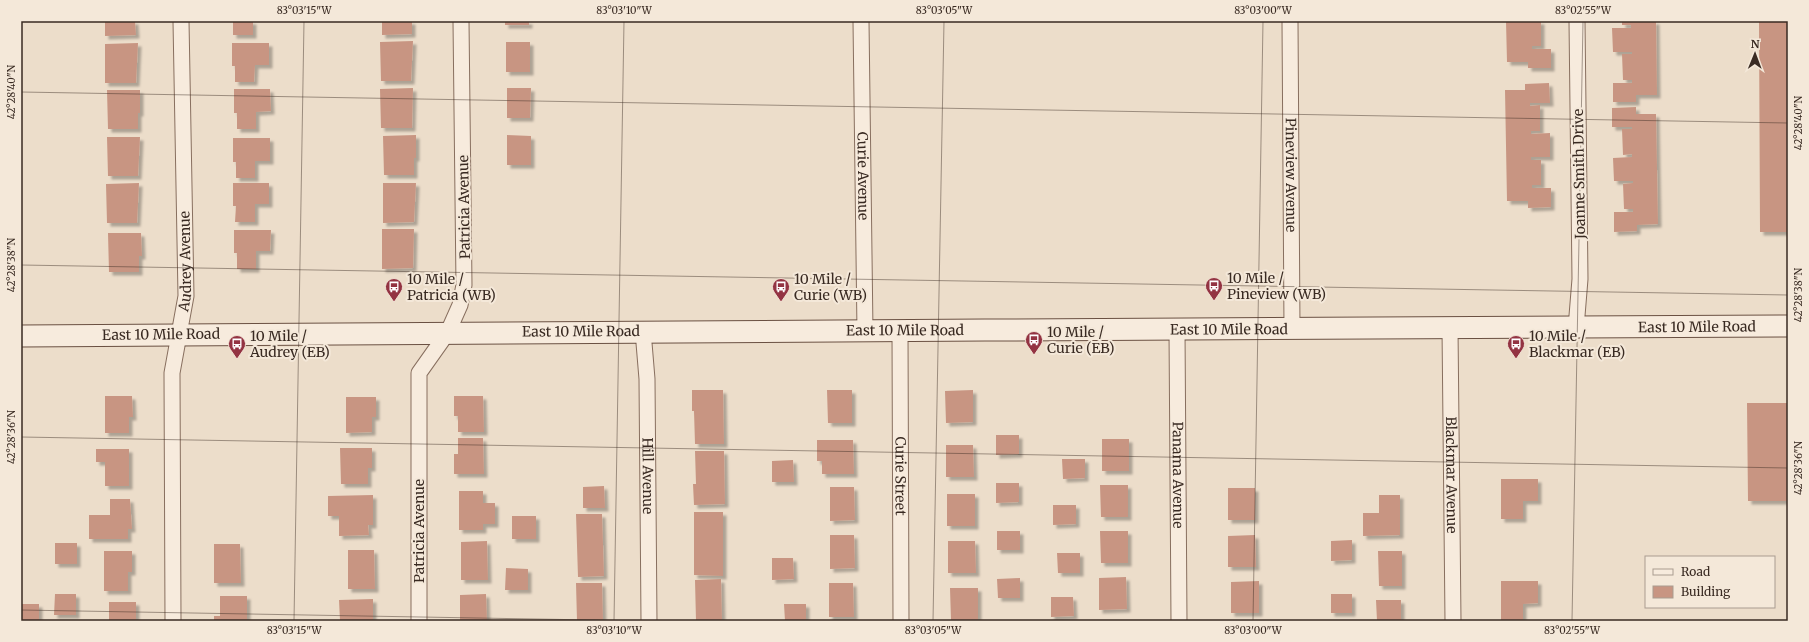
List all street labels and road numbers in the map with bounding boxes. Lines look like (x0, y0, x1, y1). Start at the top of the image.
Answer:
street label: Joanne Smith Drive (1569, 109, 1589, 240)
street label: Pineview Avenue (1282, 118, 1300, 232)
street label: Curie Avenue (853, 132, 873, 220)
street label: Patricia Avenue (454, 155, 474, 259)
street label: Audrey Avenue (174, 211, 195, 314)
street label: East 10 Mile Road (1638, 317, 1757, 336)
street label: East 10 Mile Road (1170, 320, 1289, 339)
street label: East 10 Mile Road (846, 321, 965, 339)
street label: East 10 Mile Road (522, 322, 641, 341)
street label: East 10 Mile Road (102, 325, 221, 344)
street label: Blackmar Avenue (1442, 416, 1461, 534)
street label: Panama Avenue (1169, 421, 1187, 529)
street label: Curie Street (891, 436, 910, 516)
street label: Hill Avenue (638, 437, 657, 514)
street label: Patricia Avenue (410, 479, 428, 583)

